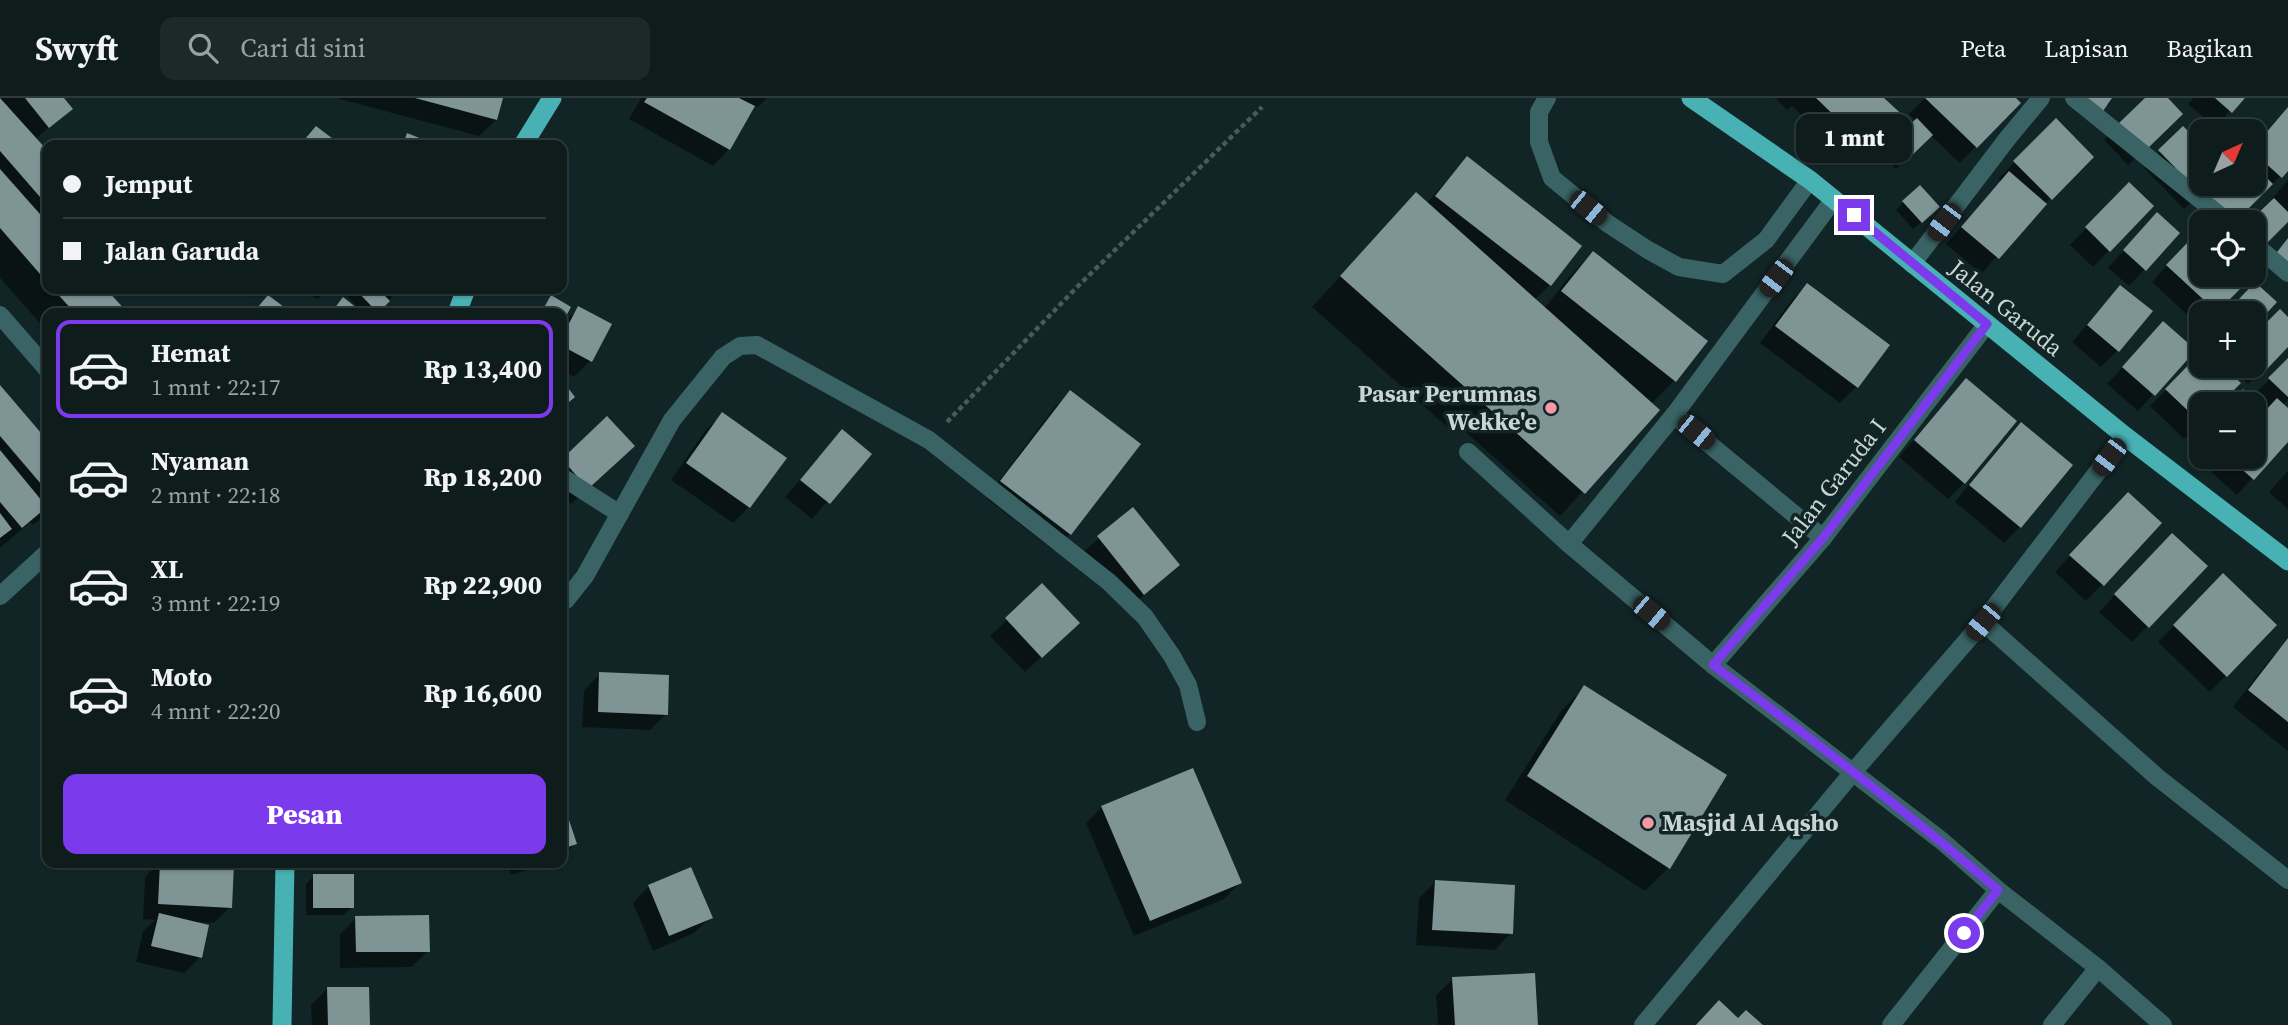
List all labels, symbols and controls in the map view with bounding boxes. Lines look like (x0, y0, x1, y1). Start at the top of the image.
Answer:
search box (160, 17, 650, 80)
text: Swyft (35, 26, 118, 71)
icon: search (184, 29, 222, 67)
text: Cari di sini (240, 30, 366, 66)
text: Peta (1960, 32, 2006, 65)
text: Lapisan (2044, 32, 2129, 65)
text: Bagikan (2167, 32, 2253, 65)
callout: 1 mnt (1796, 114, 1912, 162)
north arrow (2189, 119, 2266, 196)
map controls (2189, 119, 2266, 469)
text: 1 mnt (1824, 122, 1884, 154)
text: Jemput (105, 166, 192, 202)
car (1566, 187, 1611, 229)
route end (1838, 199, 1870, 231)
car (1923, 199, 1966, 245)
button: locate (2189, 210, 2266, 287)
text: Jalan Garuda (105, 233, 259, 269)
street label: Jalan Garuda (1942, 251, 2071, 364)
car (1755, 255, 1798, 301)
button: + (2189, 301, 2266, 378)
text: Hemat (151, 335, 230, 371)
icon: car (67, 338, 130, 401)
text: Rp 13,400 (424, 351, 542, 387)
text: 1 mnt · 22:17 (151, 371, 280, 403)
place label: Pasar Perumnas Wekke'e (1358, 377, 1537, 438)
button: − (2189, 392, 2266, 469)
marker: Pasar Perumnas Wekke'e (1543, 400, 1559, 416)
car (1674, 411, 1719, 453)
street label: Jalan Garuda I (1773, 412, 1893, 553)
car (2088, 434, 2131, 480)
text: Nyaman (151, 443, 249, 479)
icon: car (67, 446, 130, 509)
text: Rp 18,200 (424, 459, 542, 495)
text: 2 mnt · 22:18 (151, 479, 280, 511)
text: XL (151, 551, 183, 587)
icon: car (67, 554, 130, 617)
text: Rp 22,900 (424, 567, 542, 603)
text: 3 mnt · 22:19 (151, 587, 280, 619)
car (1629, 591, 1674, 635)
car (1962, 599, 2005, 645)
text: Moto (151, 659, 212, 695)
icon: car (67, 662, 130, 725)
text: Rp 16,600 (424, 675, 542, 711)
text: 4 mnt · 22:20 (151, 695, 280, 727)
button: Pesan (63, 774, 546, 854)
place label: Masjid Al Aqsho (1662, 806, 1839, 839)
marker: Masjid Al Aqsho (1640, 815, 1656, 831)
route start (1948, 917, 1980, 949)

